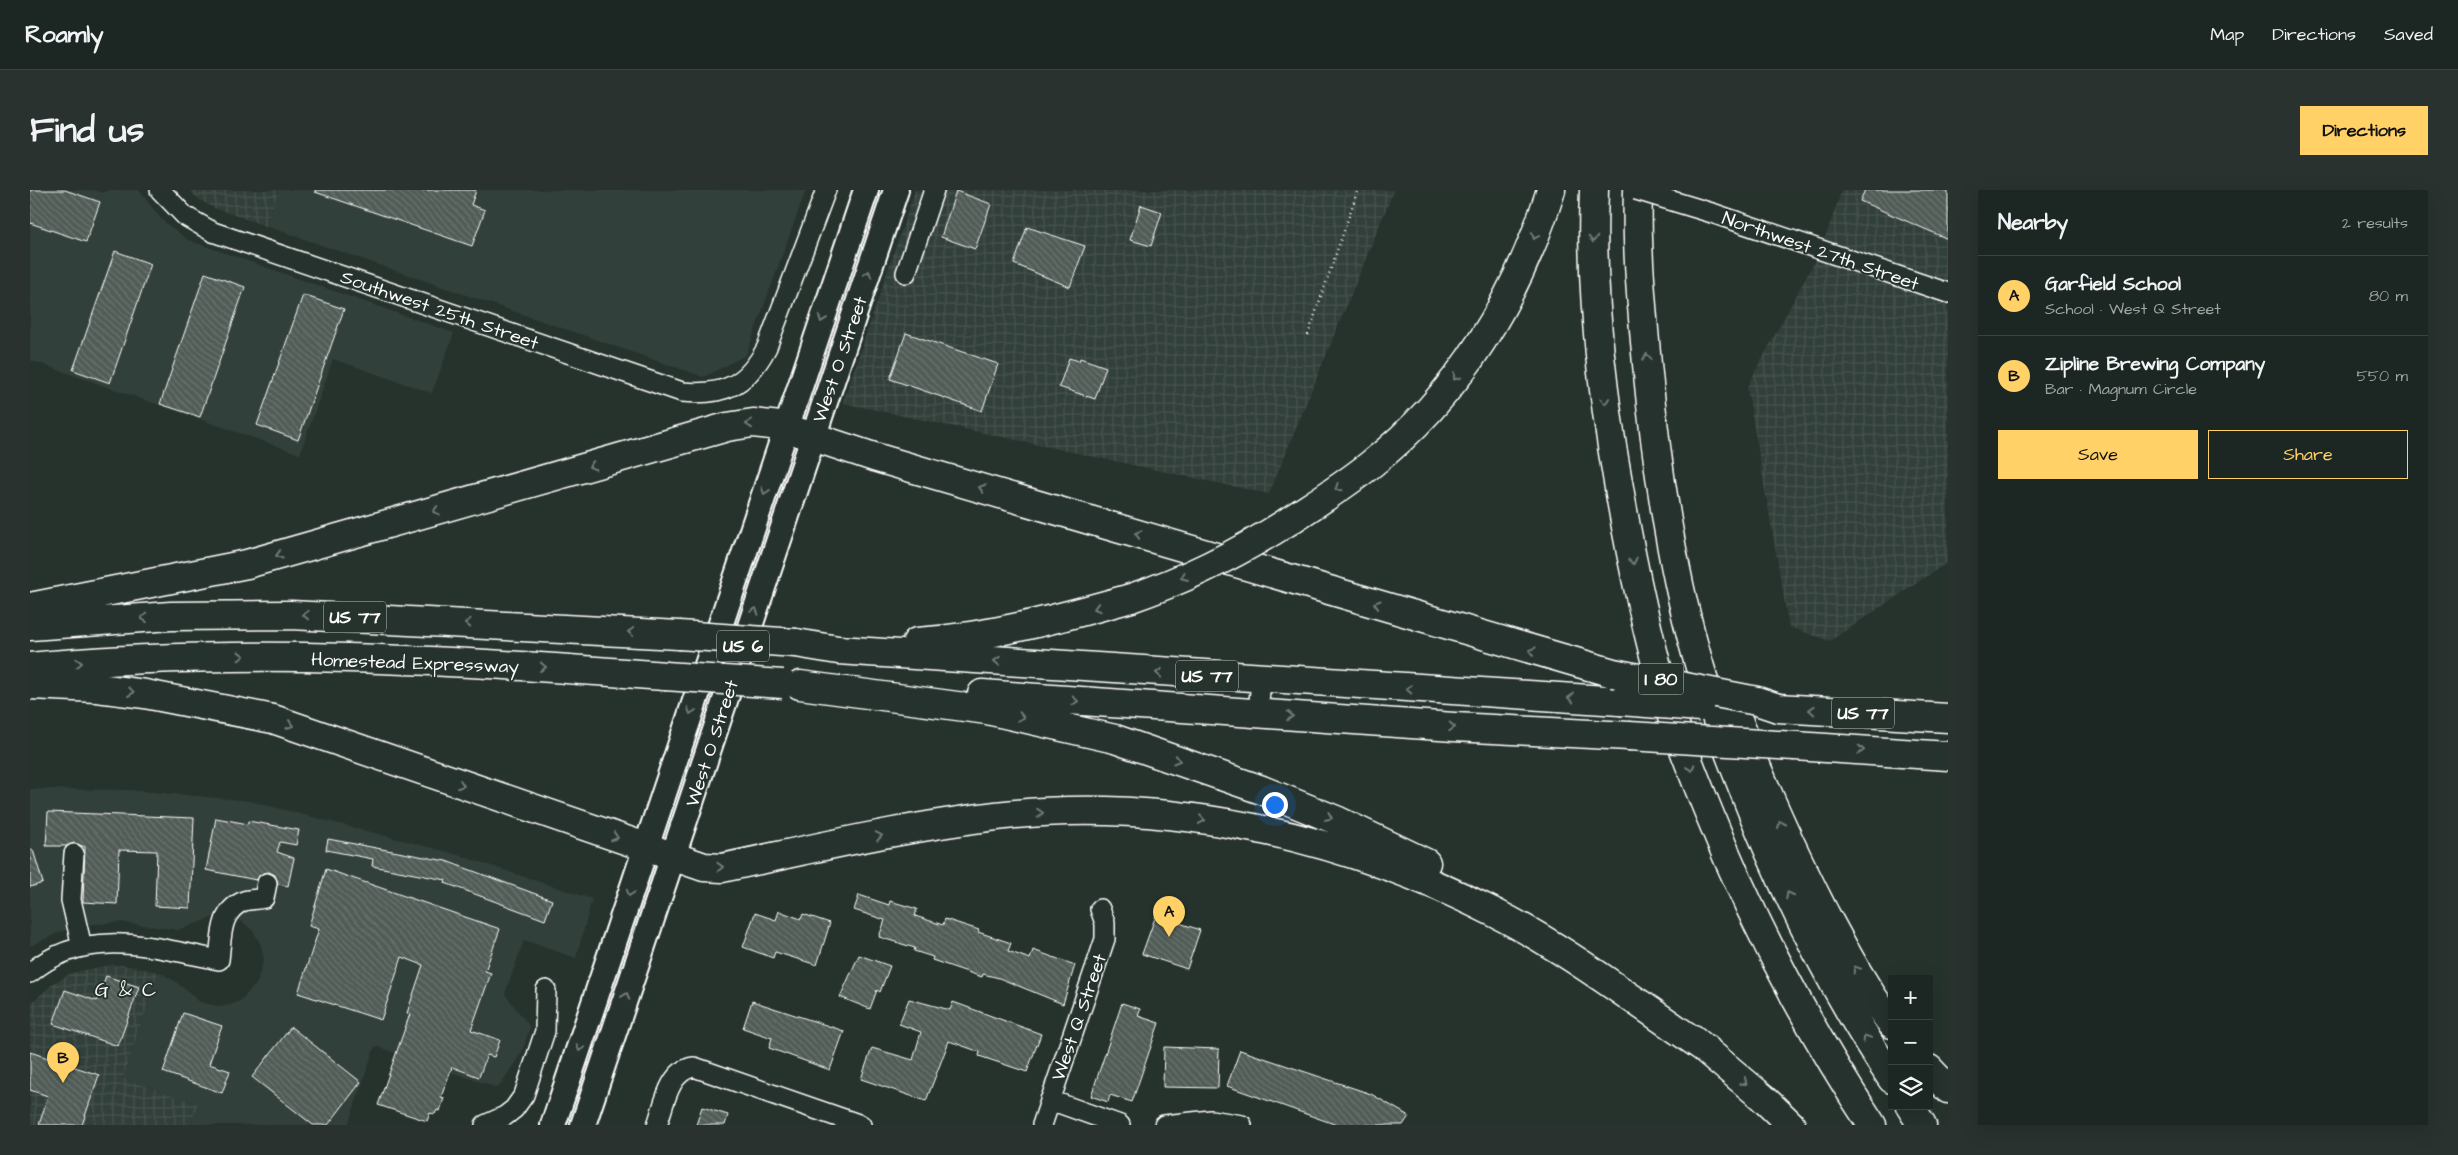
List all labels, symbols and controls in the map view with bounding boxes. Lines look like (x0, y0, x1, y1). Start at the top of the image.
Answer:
text: Roamly (25, 18, 103, 52)
text: Map (2210, 22, 2244, 47)
text: Directions (2272, 22, 2356, 47)
text: Saved (2384, 22, 2433, 47)
text: Find us (30, 106, 144, 155)
button: Directions (2300, 106, 2428, 155)
street label: Northwest 27th Street (1718, 205, 1923, 298)
text: Nearby (1998, 208, 2068, 237)
text: 2 results (2342, 212, 2408, 234)
one-way arrow (1531, 231, 1542, 240)
one-way arrow (1588, 235, 1598, 243)
street label: Southwest 25th Street (337, 264, 542, 357)
one-way arrow (862, 270, 872, 279)
text: Garfield School (2045, 271, 2181, 298)
text: A (2009, 285, 2019, 307)
text: 80 m (2369, 285, 2408, 307)
street label: West O Street (806, 292, 875, 426)
text: School · West Q Street (2045, 298, 2221, 320)
one-way arrow (818, 314, 828, 323)
text: Zipline Brewing Company (2045, 351, 2265, 378)
one-way arrow (1641, 353, 1652, 361)
text: B (2008, 365, 2020, 387)
text: 550 m (2356, 365, 2408, 387)
one-way arrow (1453, 371, 1461, 380)
text: Bar · Magnum Circle (2045, 378, 2197, 400)
one-way arrow (1599, 397, 1610, 405)
one-way arrow (744, 418, 752, 429)
button: Save (1998, 430, 2198, 479)
button: Share (2208, 430, 2408, 479)
one-way arrow (587, 460, 596, 471)
one-way arrow (1335, 482, 1344, 491)
one-way arrow (979, 484, 987, 494)
one-way arrow (761, 486, 771, 494)
one-way arrow (432, 505, 440, 515)
one-way arrow (1135, 529, 1143, 539)
one-way arrow (276, 550, 284, 560)
one-way arrow (1627, 556, 1638, 565)
one-way arrow (1180, 570, 1189, 581)
one-way arrow (1373, 600, 1381, 610)
road number: US 77 (324, 602, 386, 632)
one-way arrow (1093, 602, 1101, 612)
one-way arrow (749, 607, 759, 616)
one-way arrow (302, 610, 310, 621)
one-way arrow (139, 612, 147, 623)
one-way arrow (464, 617, 472, 628)
one-way arrow (626, 627, 634, 638)
road number: US 6 (717, 631, 769, 662)
street label: Homestead Expressway (311, 646, 520, 682)
one-way arrow (1529, 646, 1537, 656)
one-way arrow (237, 651, 245, 662)
one-way arrow (993, 655, 1001, 666)
one-way arrow (75, 658, 83, 669)
road number: US 77 (1176, 661, 1238, 692)
one-way arrow (539, 662, 547, 673)
road number: I 80 (1638, 664, 1684, 694)
one-way arrow (1155, 667, 1163, 678)
street label: West O Street (679, 676, 746, 810)
one-way arrow (1404, 683, 1412, 694)
one-way arrow (127, 686, 135, 697)
one-way arrow (1567, 693, 1575, 704)
one-way arrow (1072, 695, 1080, 706)
road number: US 77 (1832, 698, 1894, 728)
one-way arrow (1808, 704, 1816, 715)
one-way arrow (687, 706, 697, 715)
one-way arrow (1286, 710, 1294, 721)
one-way arrow (1016, 711, 1025, 722)
one-way arrow (285, 719, 294, 729)
one-way arrow (1448, 721, 1456, 732)
one-way arrow (1858, 745, 1866, 756)
one-way arrow (1173, 755, 1181, 765)
one-way arrow (1685, 763, 1695, 771)
one-way arrow (456, 779, 465, 789)
your location (1262, 792, 1288, 818)
one-way arrow (1036, 808, 1044, 819)
one-way arrow (1324, 811, 1333, 822)
one-way arrow (1198, 814, 1206, 825)
one-way arrow (1777, 820, 1788, 829)
one-way arrow (610, 831, 619, 841)
one-way arrow (875, 831, 884, 842)
one-way arrow (716, 861, 724, 872)
one-way arrow (626, 889, 636, 897)
one-way arrow (1785, 891, 1795, 900)
pin: A (1153, 896, 1185, 937)
street label: West Q Street (1045, 950, 1114, 1085)
one-way arrow (1852, 965, 1862, 974)
map controls (1888, 975, 1933, 1110)
button: + (1888, 975, 1933, 1020)
district label: G & C (95, 976, 157, 1004)
one-way arrow (620, 992, 630, 1001)
button: − (1888, 1020, 1933, 1065)
one-way arrow (1862, 1034, 1872, 1043)
pin: B (47, 1042, 79, 1083)
one-way arrow (575, 1043, 585, 1051)
button: layers (1888, 1065, 1933, 1110)
one-way arrow (1739, 1076, 1748, 1085)

